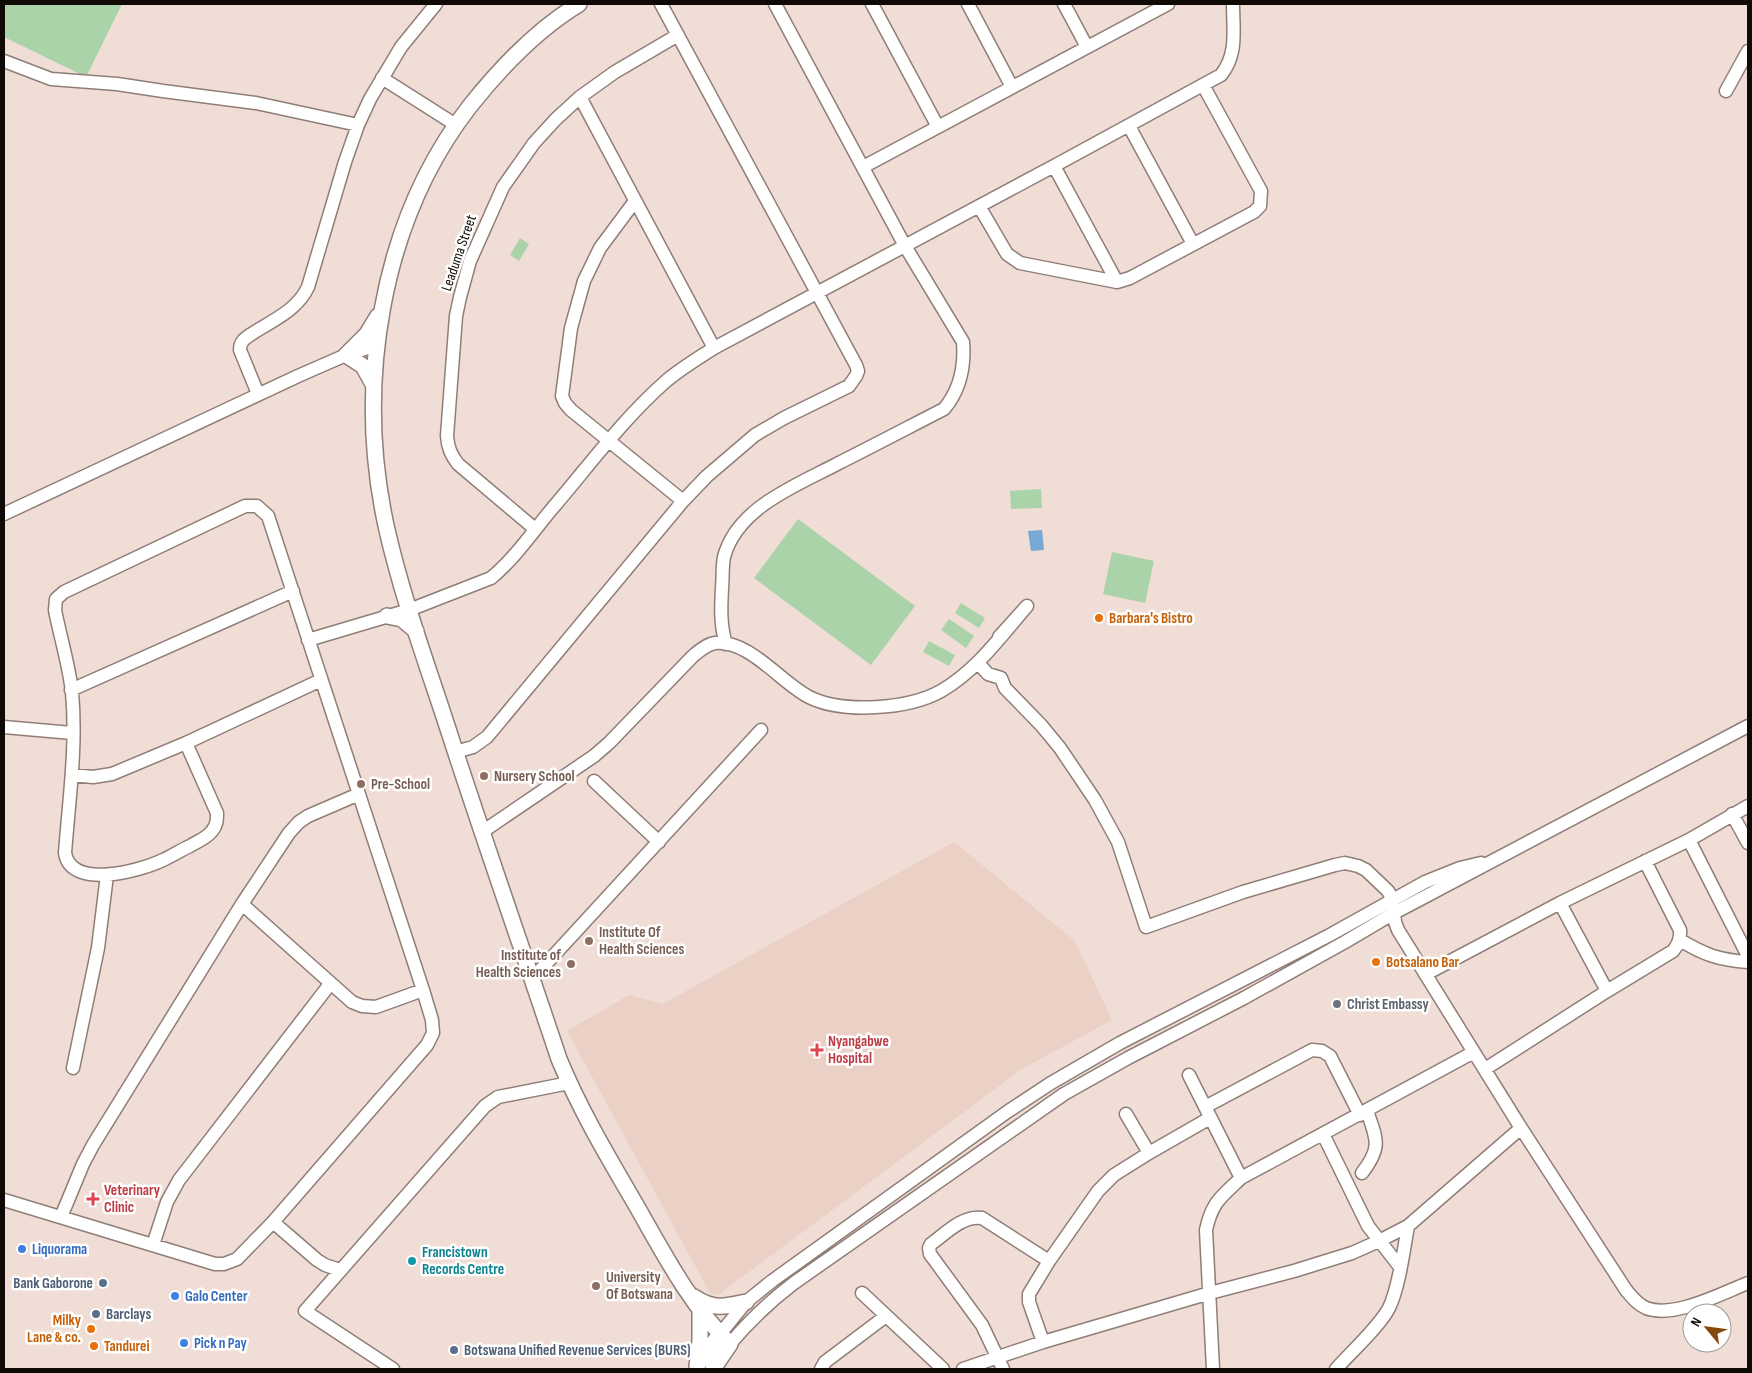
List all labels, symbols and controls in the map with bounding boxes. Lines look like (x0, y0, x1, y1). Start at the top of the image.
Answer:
street label: Leaduma Street (437, 212, 481, 294)
place label: Barbara's Bistro (1109, 609, 1193, 628)
marker: Barbara's Bistro (1093, 612, 1105, 624)
place label: Nursery School (494, 767, 575, 786)
marker: Nursery School (478, 770, 490, 782)
place label: Pre-School (371, 775, 430, 794)
marker: Pre-School (355, 778, 367, 790)
place label: Institute Of Health Sciences (599, 923, 684, 959)
marker: Institute Of Health Sciences (583, 935, 595, 947)
place label: Institute of Health Sciences (476, 946, 561, 982)
place label: Botsalano Bar (1386, 953, 1460, 972)
marker: Botsalano Bar (1370, 956, 1382, 968)
marker: Institute of Health Sciences (565, 958, 577, 970)
place label: Christ Embassy (1347, 995, 1429, 1014)
marker: Christ Embassy (1331, 998, 1343, 1010)
place label: Nyangabwe Hospital (828, 1032, 889, 1068)
marker: Nyangabwe Hospital (810, 1043, 824, 1057)
place label: Veterinary Clinic (104, 1181, 161, 1217)
marker: Veterinary Clinic (86, 1192, 100, 1206)
place label: Liquorama (32, 1240, 87, 1259)
marker: Liquorama (16, 1243, 28, 1255)
place label: Francistown Records Centre (422, 1243, 504, 1279)
marker: Francistown Records Centre (406, 1255, 418, 1267)
place label: University Of Botswana (606, 1268, 673, 1304)
place label: Bank Gaborone (13, 1274, 93, 1293)
marker: Bank Gaborone (97, 1277, 109, 1289)
marker: University Of Botswana (590, 1280, 602, 1292)
place label: Galo Center (185, 1287, 248, 1306)
marker: Galo Center (169, 1290, 181, 1302)
north arrow (1682, 1303, 1732, 1353)
place label: Barclays (106, 1305, 151, 1324)
marker: Barclays (90, 1308, 102, 1320)
place label: Milky Lane & co. (27, 1311, 82, 1347)
text: N (1687, 1315, 1705, 1329)
marker: Milky Lane & co. (85, 1323, 97, 1335)
place label: Pick n Pay (194, 1334, 247, 1353)
place label: Tandurei (104, 1337, 149, 1356)
marker: Pick n Pay (178, 1337, 190, 1349)
marker: Tandurei (88, 1340, 100, 1352)
place label: Botswana Unified Revenue Services (BURS) (464, 1341, 690, 1360)
marker: Botswana Unified Revenue Services (BURS) (448, 1344, 460, 1356)

